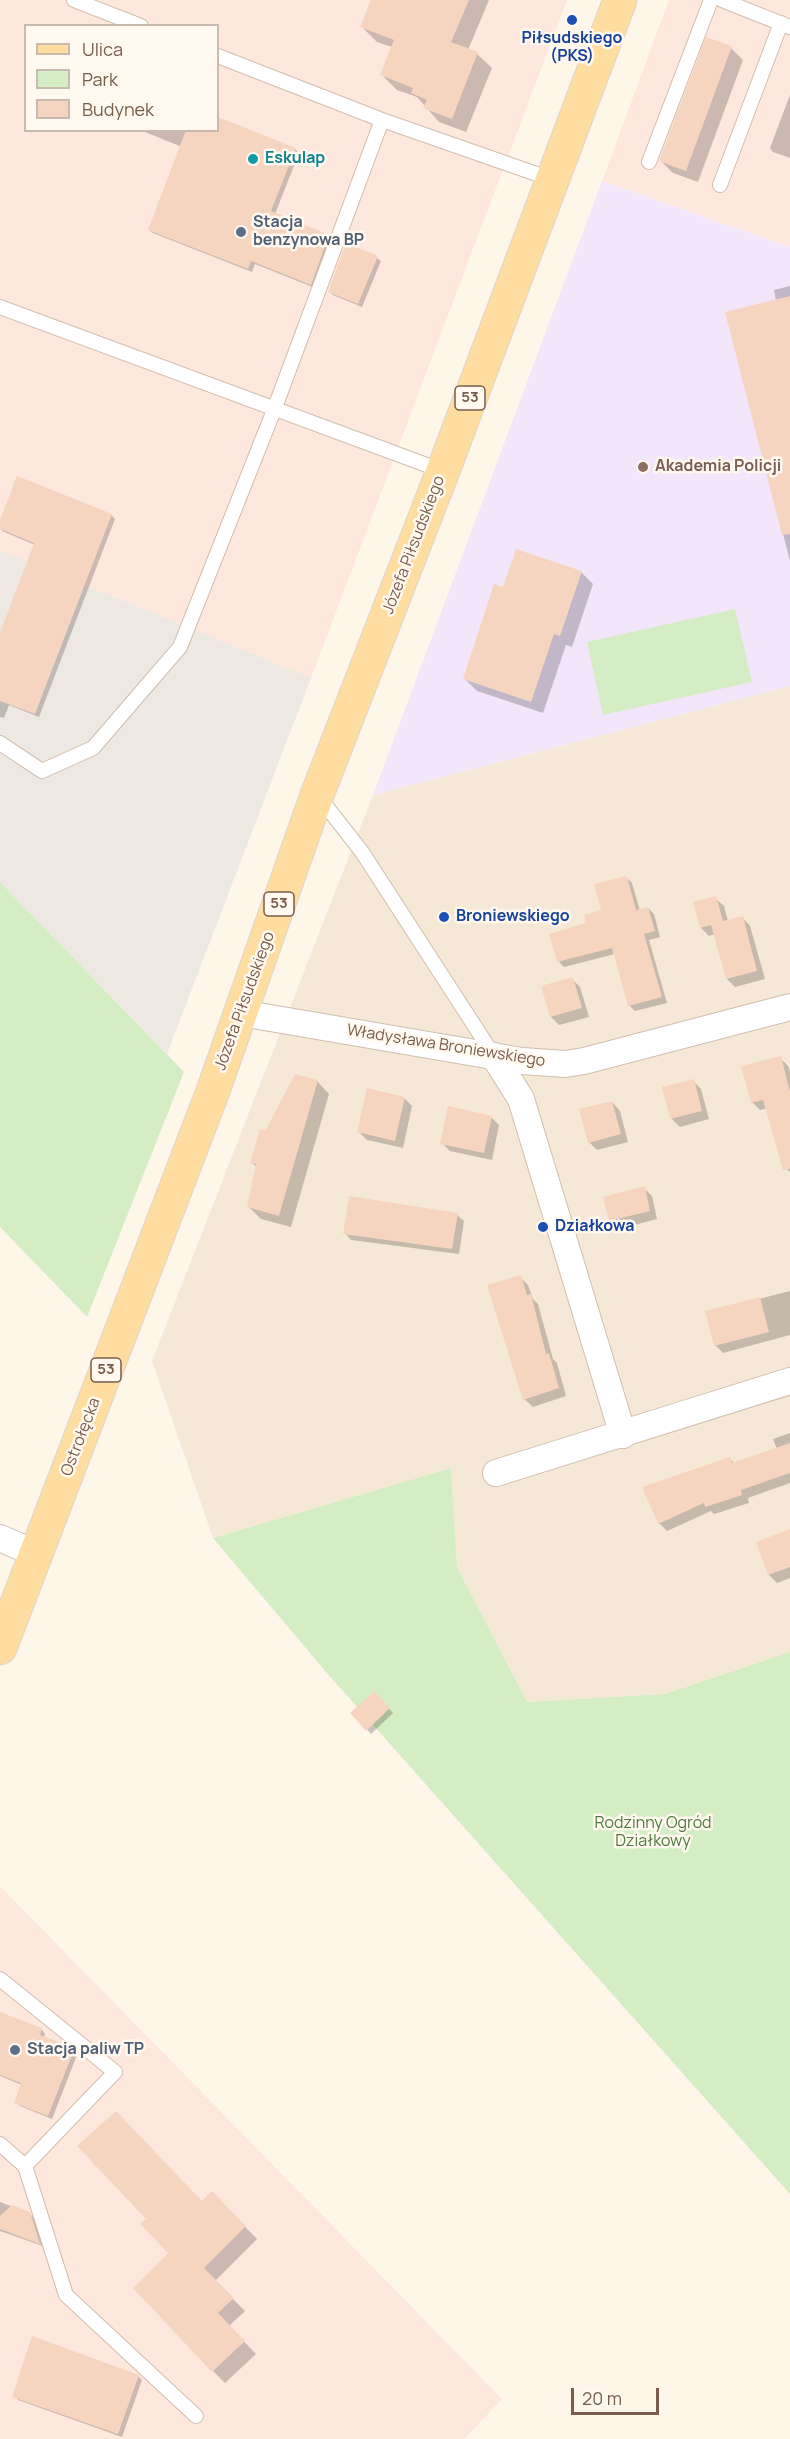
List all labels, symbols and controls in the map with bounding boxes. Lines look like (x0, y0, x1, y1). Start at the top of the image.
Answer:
marker: Piłsudskiego (PKS) (565, 13, 579, 27)
legend (24, 24, 219, 132)
place label: Piłsudskiego (PKS) (522, 29, 622, 67)
text: Ulica (82, 37, 123, 61)
text: Park (82, 67, 118, 91)
text: Budynek (82, 97, 154, 121)
place label: Eskulap (265, 149, 325, 169)
marker: Eskulap (246, 152, 260, 166)
place label: Stacja benzynowa BP (253, 213, 364, 251)
marker: Stacja benzynowa BP (234, 225, 248, 239)
road number: 53 (455, 386, 485, 410)
place label: Akademia Policji (655, 457, 781, 477)
marker: Akademia Policji (636, 460, 650, 474)
street label: Józefa Piłsudskiego (379, 473, 449, 617)
road number: 53 (264, 892, 294, 916)
place label: Broniewskiego (456, 907, 570, 927)
marker: Broniewskiego (437, 910, 451, 924)
street label: Józefa Piłsudskiego (211, 929, 279, 1073)
street label: Władysława Broniewskiego (345, 1021, 547, 1071)
place label: Działkowa (555, 1217, 634, 1237)
marker: Działkowa (536, 1220, 550, 1234)
road number: 53 (91, 1358, 121, 1382)
street label: Ostrołęcka (57, 1395, 105, 1479)
park label: Rodzinny Ogród Działkowy (594, 1814, 712, 1852)
place label: Stacja paliw TP (27, 2040, 144, 2060)
marker: Stacja paliw TP (8, 2043, 22, 2057)
scale bar (574, 2376, 662, 2414)
text: 20 m (582, 2386, 622, 2410)

